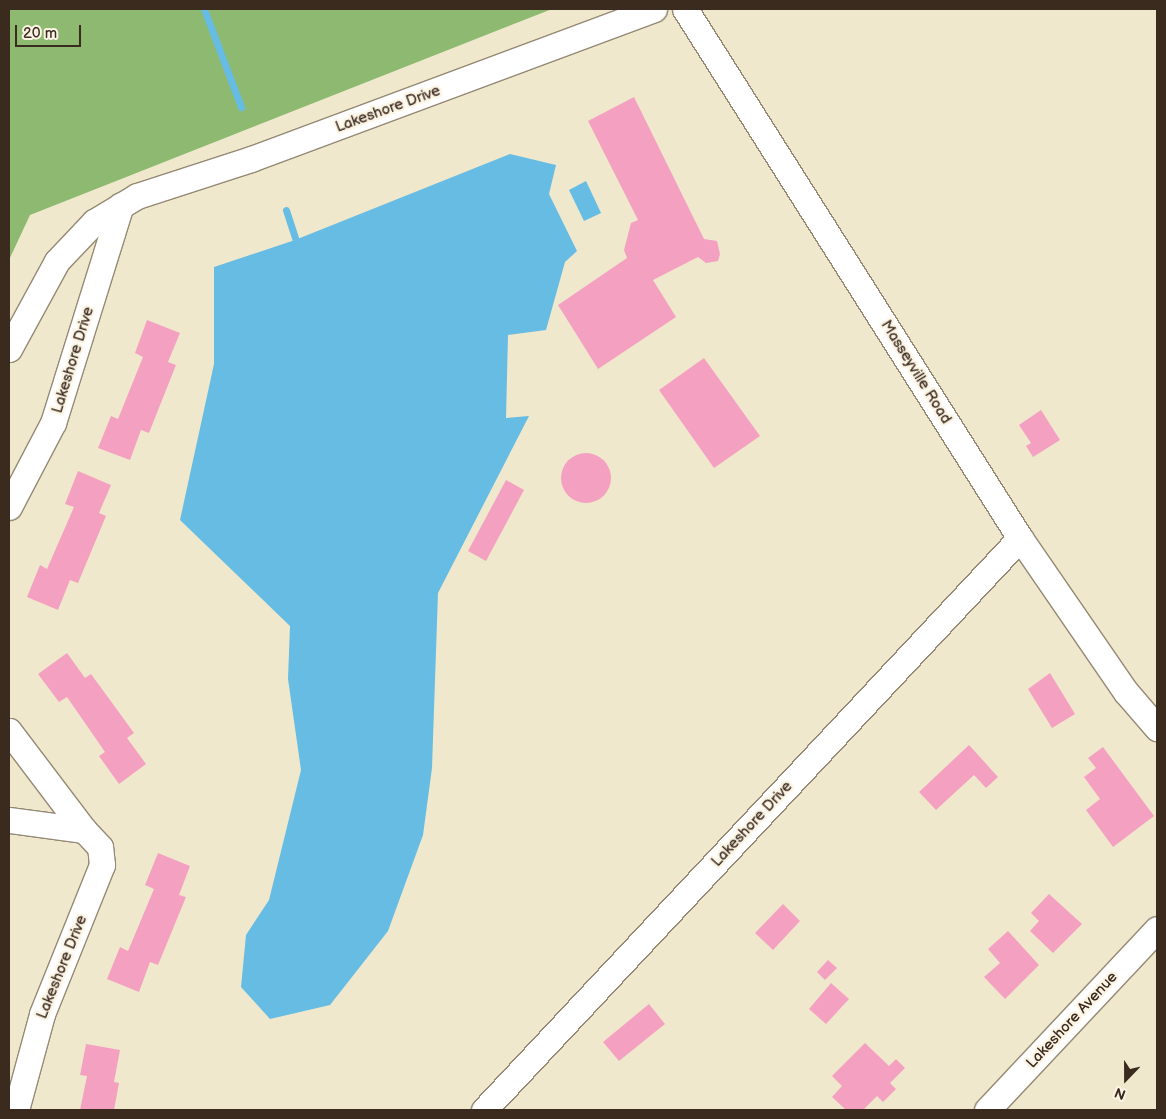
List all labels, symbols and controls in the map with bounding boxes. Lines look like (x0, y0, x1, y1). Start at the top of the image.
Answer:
scale bar (18, 15, 84, 47)
text: 20 m (23, 24, 57, 43)
street label: Lakeshore Drive (333, 82, 443, 136)
street label: Lakeshore Drive (48, 305, 98, 415)
street label: Masseyville Road (877, 317, 955, 427)
street label: Lakeshore Drive (708, 778, 796, 870)
street label: Lakeshore Drive (33, 913, 91, 1021)
street label: Lakeshore Avenue (1023, 968, 1121, 1072)
north arrow (1101, 1054, 1151, 1104)
text: N (1112, 1084, 1128, 1103)

